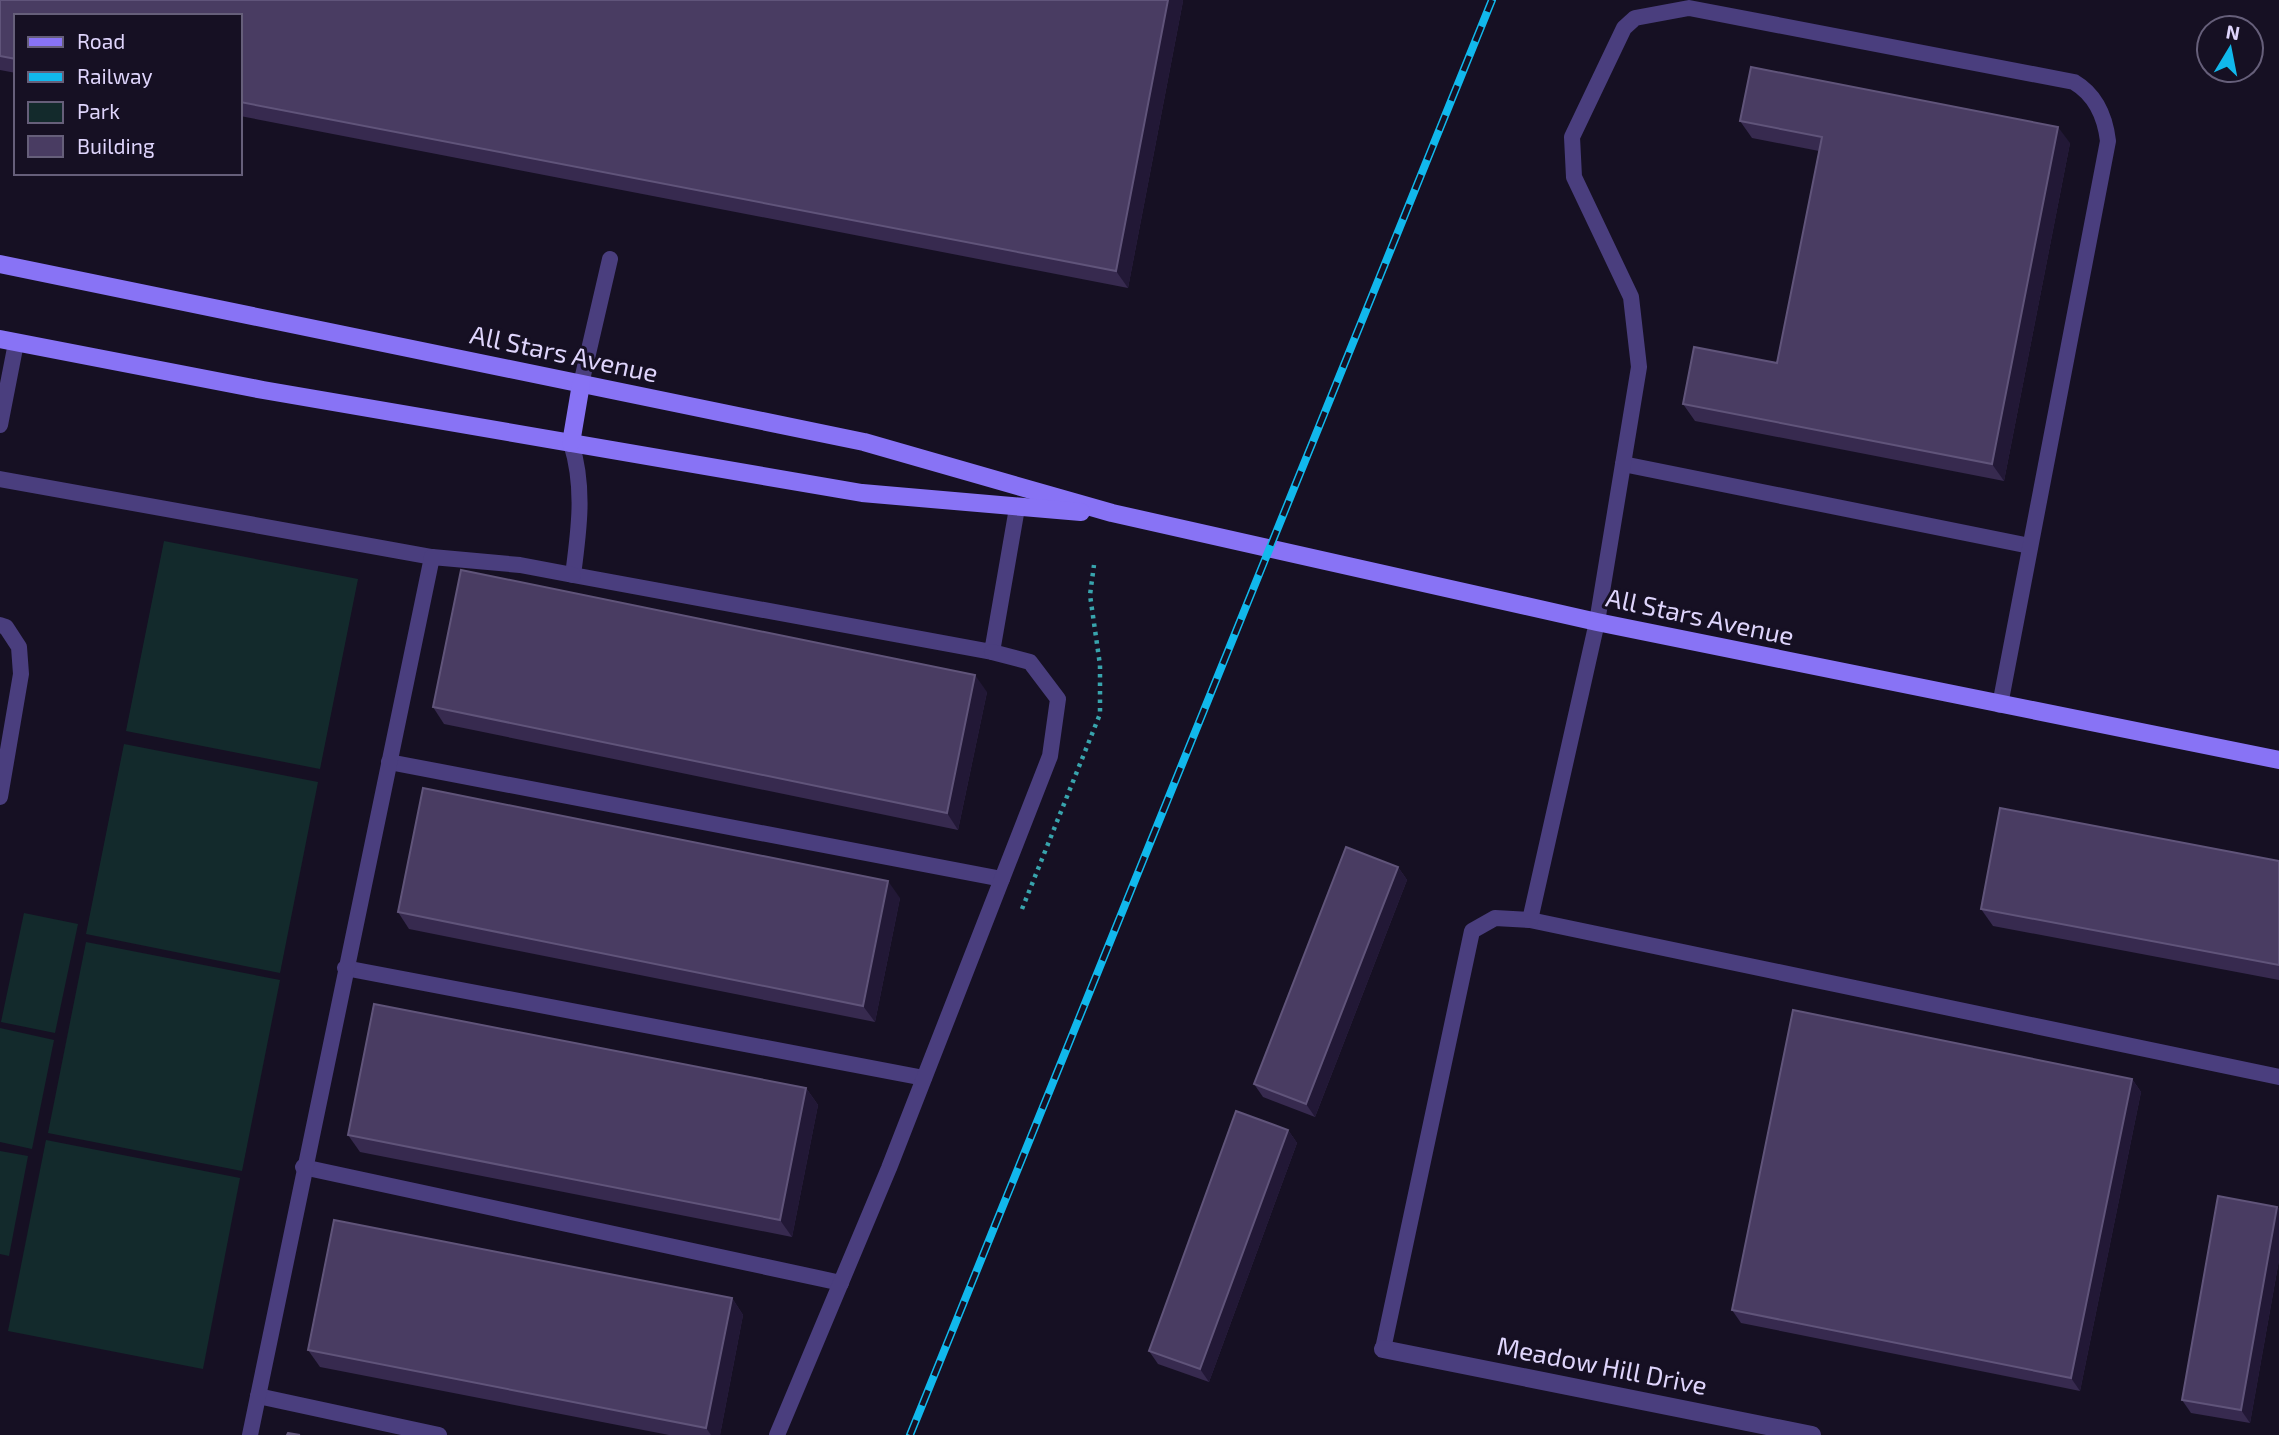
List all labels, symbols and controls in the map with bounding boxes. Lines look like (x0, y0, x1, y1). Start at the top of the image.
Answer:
legend (14, 14, 242, 175)
north arrow (2195, 14, 2265, 84)
text: N (2224, 19, 2242, 44)
text: Road (77, 28, 125, 53)
text: Railway (77, 63, 153, 88)
text: Park (77, 98, 120, 123)
text: Building (77, 133, 155, 158)
street label: All Stars Avenue (468, 317, 661, 388)
street label: All Stars Avenue (1604, 580, 1797, 651)
street label: Meadow Hill Drive (1495, 1329, 1710, 1400)

